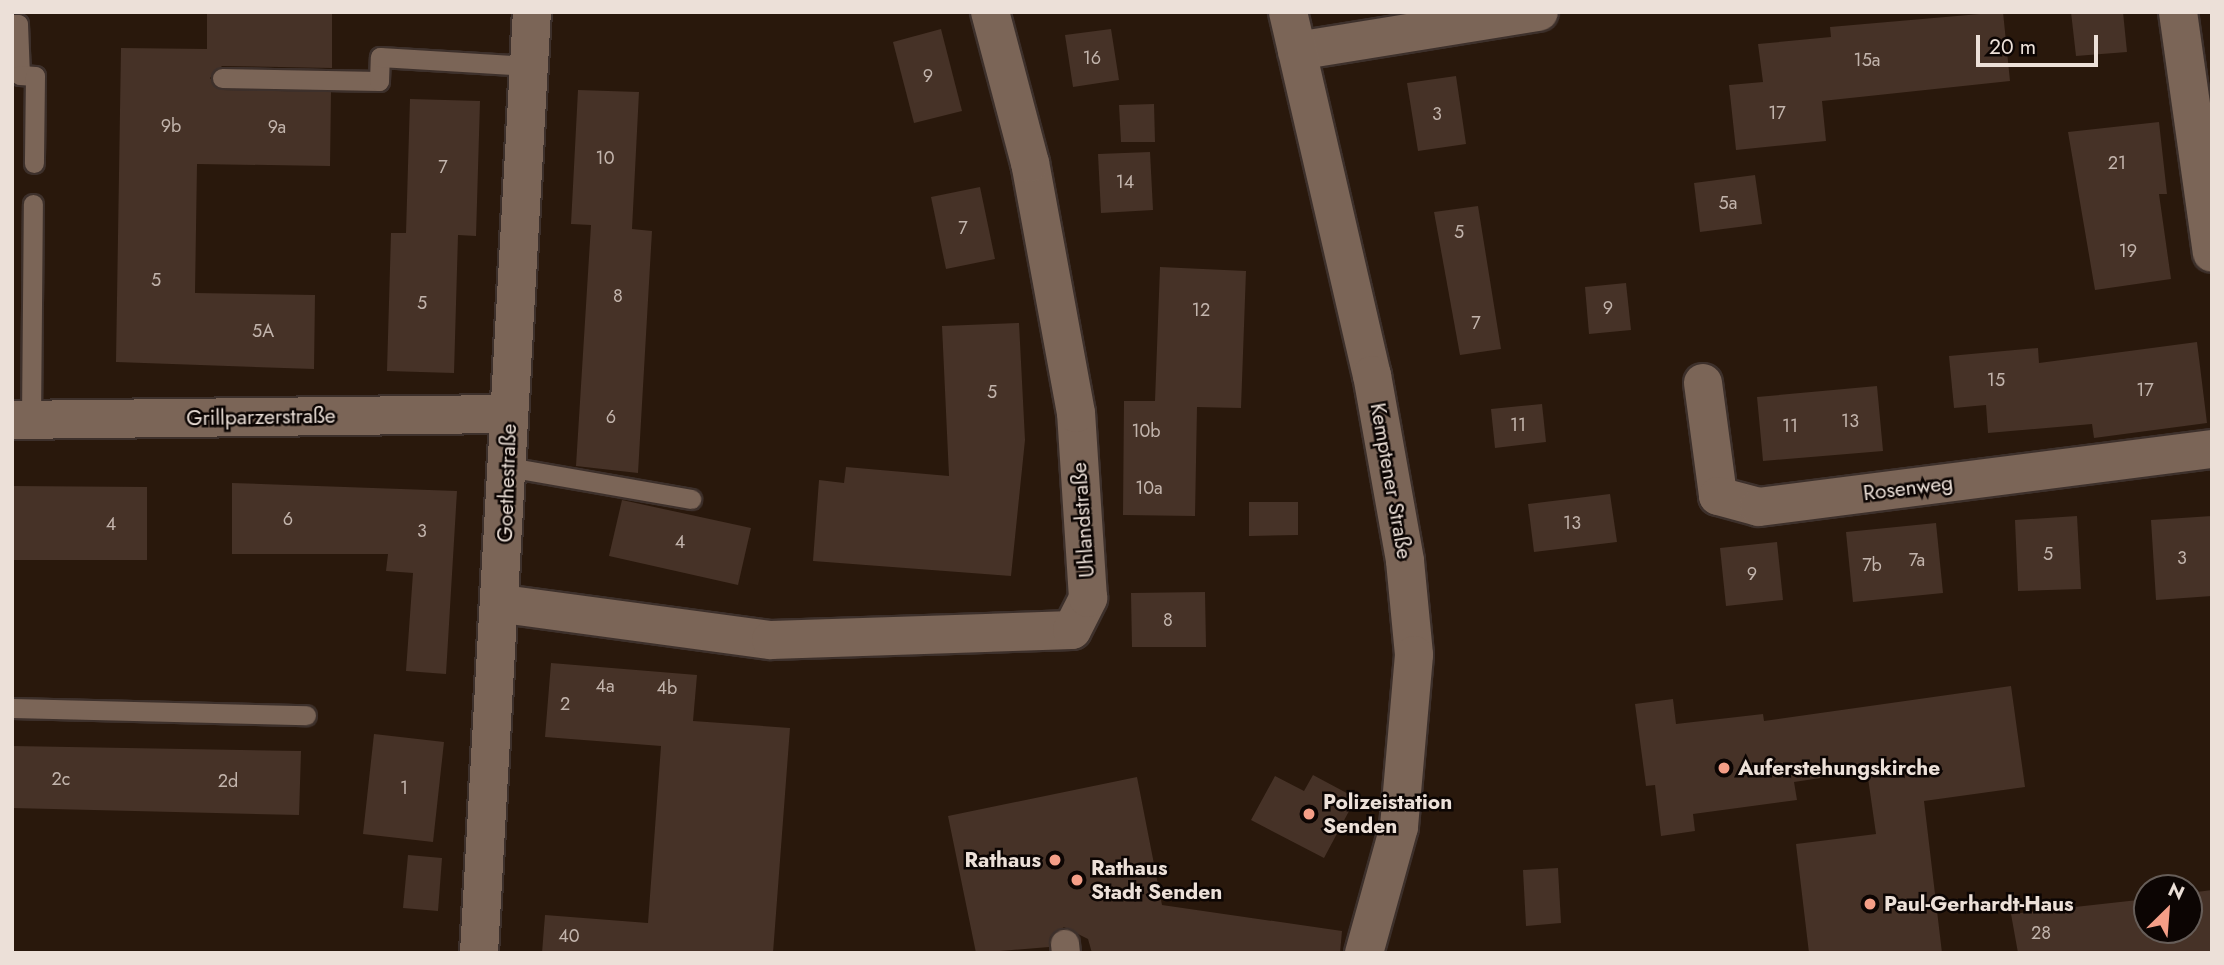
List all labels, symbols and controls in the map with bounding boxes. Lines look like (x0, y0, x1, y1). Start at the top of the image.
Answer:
scale bar (1979, 21, 2102, 65)
text: 20 m (1989, 32, 2036, 62)
house number: 16 (1083, 47, 1101, 69)
house number: 15a (1854, 49, 1880, 71)
house number: 9 (923, 65, 933, 87)
house number: 17 (1768, 102, 1786, 124)
house number: 3 (1432, 103, 1442, 125)
house number: 9b (161, 115, 181, 137)
house number: 9a (268, 116, 286, 138)
house number: 10 (596, 147, 614, 169)
house number: 21 (2108, 152, 2126, 174)
house number: 7 (438, 156, 448, 178)
house number: 14 (1116, 171, 1134, 193)
house number: 5a (1719, 192, 1737, 214)
house number: 7 (958, 217, 968, 239)
house number: 5 (1454, 221, 1464, 243)
house number: 19 (2119, 240, 2137, 262)
house number: 5 (151, 269, 161, 291)
house number: 8 (613, 285, 623, 307)
house number: 5 (417, 292, 427, 314)
house number: 9 (1603, 297, 1613, 319)
house number: 12 (1192, 299, 1210, 321)
house number: 7 (1471, 312, 1481, 334)
house number: 5A (252, 320, 274, 342)
house number: 15 (1987, 369, 2005, 391)
house number: 17 (2136, 379, 2154, 401)
house number: 5 (987, 381, 997, 403)
street label: Kemptener Straße (1365, 401, 1417, 561)
street label: Grillparzerstraße (186, 403, 336, 431)
house number: 6 (606, 406, 616, 428)
house number: 13 (1841, 410, 1859, 432)
house number: 11 (1510, 414, 1526, 436)
house number: 11 (1782, 415, 1798, 437)
house number: 10b (1131, 420, 1161, 442)
street label: Goethestraße (492, 423, 522, 543)
street label: Uhlandstraße (1066, 461, 1100, 579)
street label: Rosenweg (1862, 470, 1954, 506)
house number: 10a (1135, 477, 1163, 499)
house number: 6 (283, 508, 293, 530)
house number: 13 (1563, 512, 1581, 534)
house number: 4 (106, 513, 116, 535)
house number: 3 (417, 520, 427, 542)
house number: 4 (675, 531, 685, 553)
house number: 5 (2043, 543, 2053, 565)
house number: 3 (2177, 547, 2187, 569)
house number: 7a (1909, 549, 1925, 571)
house number: 7b (1862, 554, 1882, 576)
house number: 9 (1747, 563, 1757, 585)
house number: 8 (1163, 609, 1173, 631)
house number: 4a (595, 675, 615, 697)
house number: 4b (657, 677, 677, 699)
house number: 2 (560, 693, 570, 715)
place label: Auferstehungskirche (1738, 755, 1940, 781)
marker: Auferstehungskirche (1716, 760, 1732, 776)
house number: 2c (52, 768, 70, 790)
house number: 2d (218, 770, 238, 792)
house number: 1 (400, 777, 408, 799)
place label: Polizeistation Senden (1323, 789, 1452, 839)
marker: Polizeistation Senden (1301, 806, 1317, 822)
place label: Rathaus (964, 847, 1041, 873)
marker: Rathaus (1047, 852, 1063, 868)
place label: Rathaus Stadt Senden (1091, 855, 1222, 905)
marker: Rathaus Stadt Senden (1069, 872, 1085, 888)
north arrow (2133, 874, 2203, 944)
text: N (2164, 876, 2189, 907)
place label: Paul-Gerhardt-Haus (1884, 891, 2074, 917)
marker: Paul-Gerhardt-Haus (1862, 896, 1878, 912)
house number: 28 (2031, 922, 2051, 944)
house number: 40 (558, 925, 580, 947)

